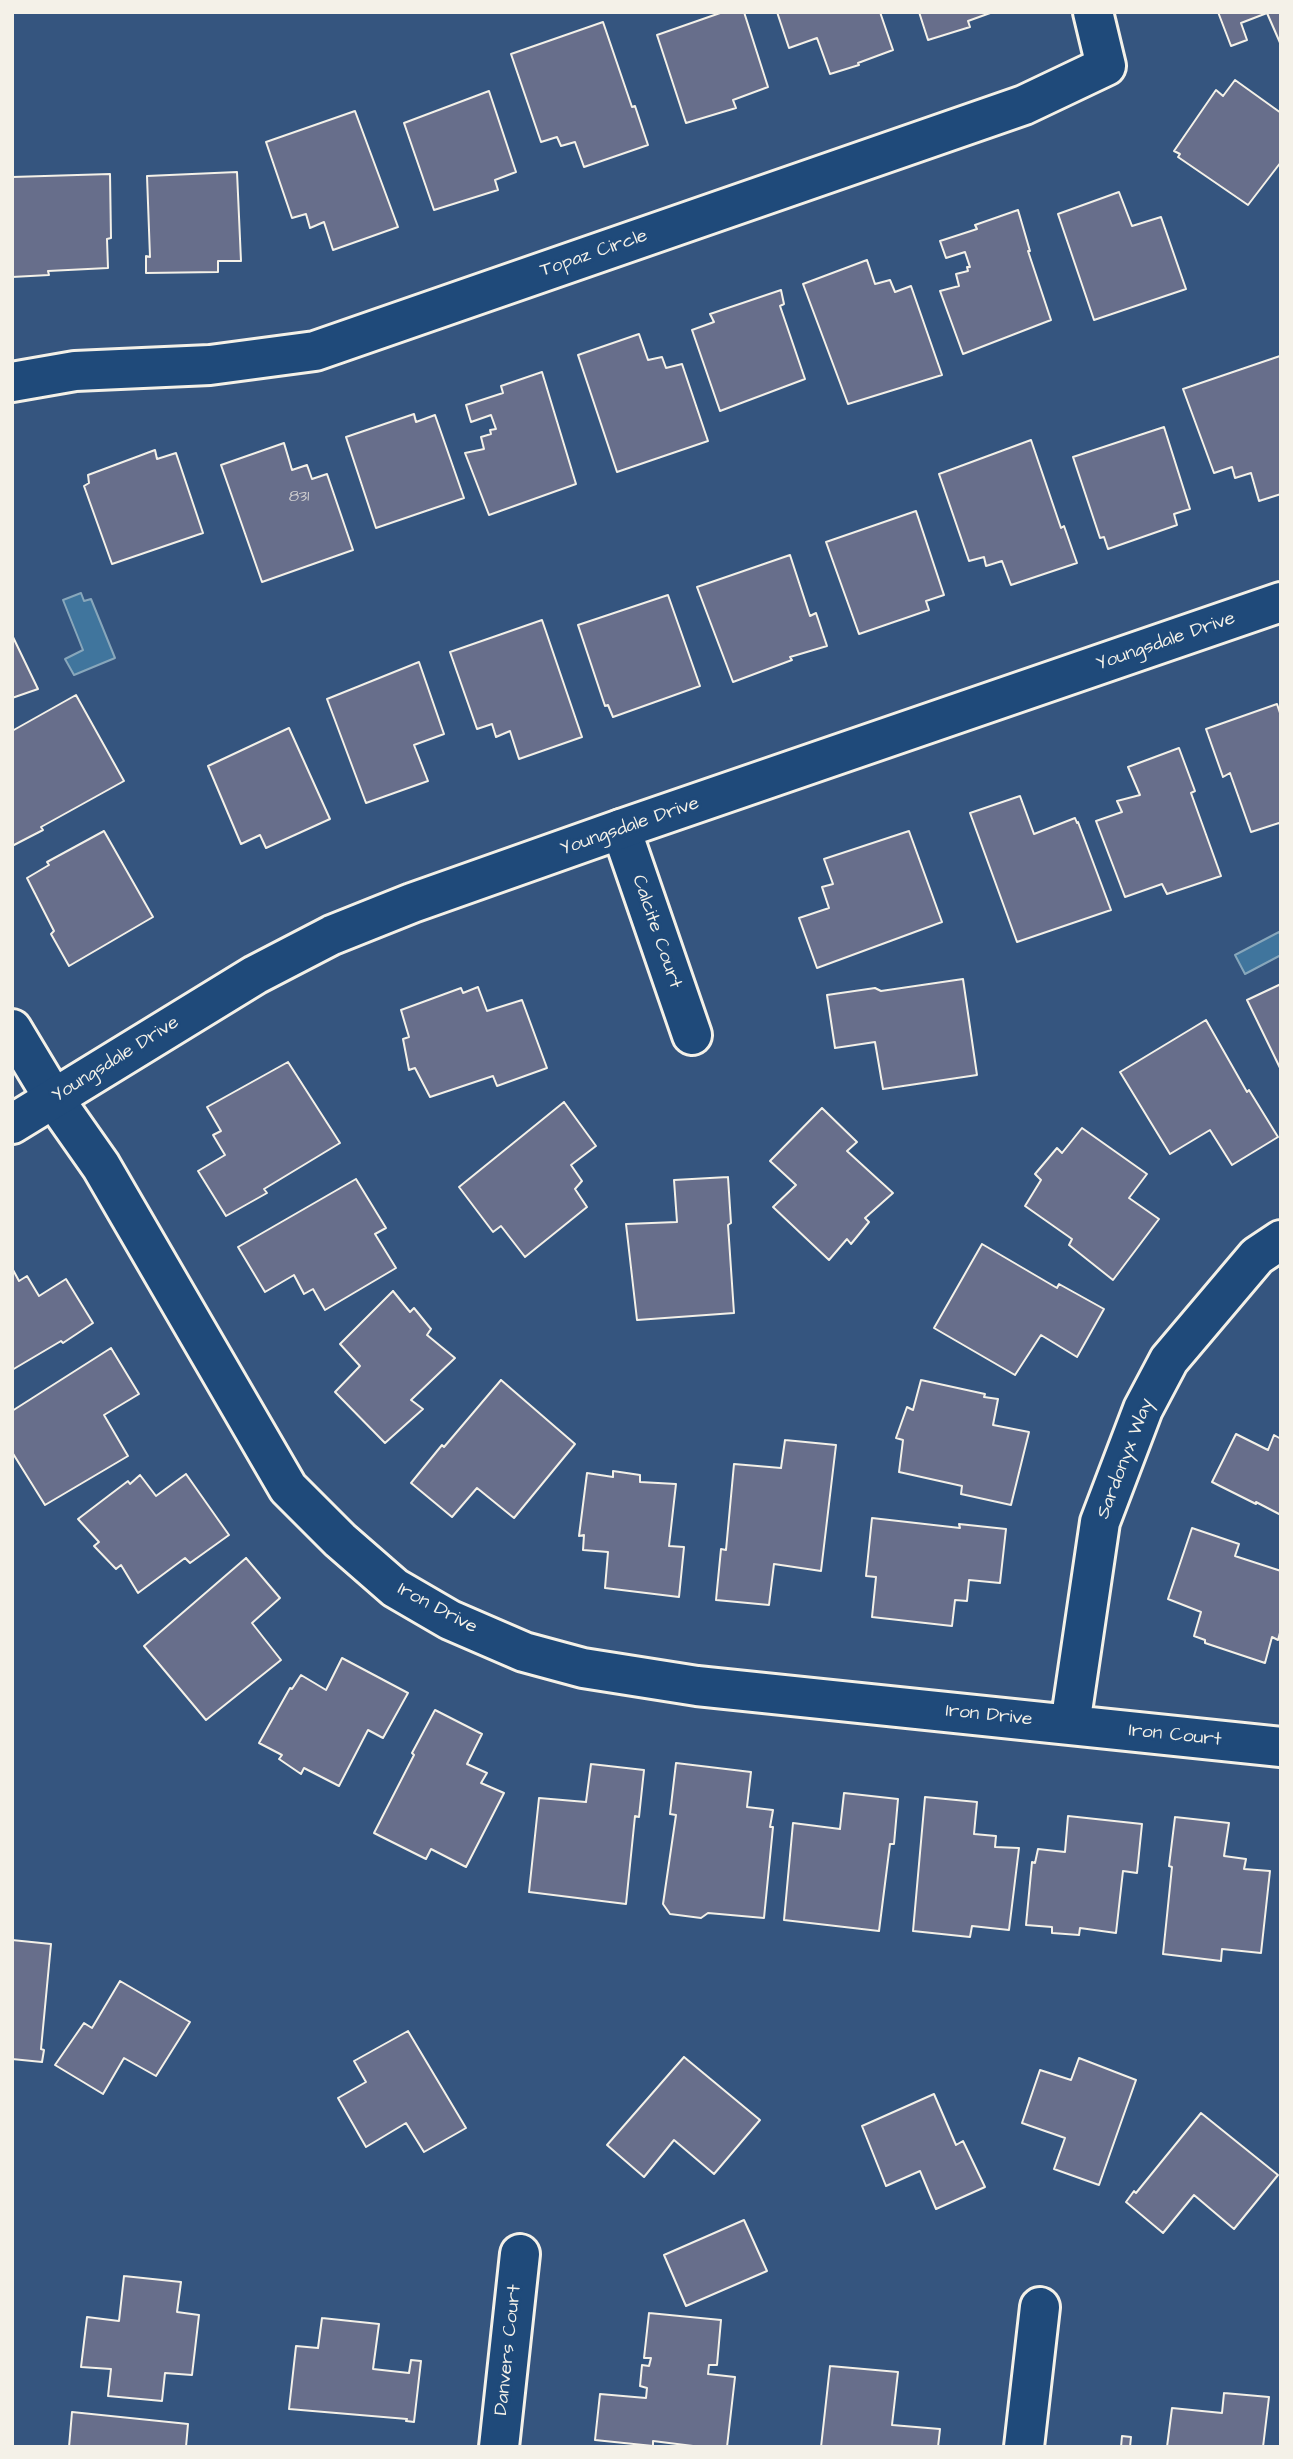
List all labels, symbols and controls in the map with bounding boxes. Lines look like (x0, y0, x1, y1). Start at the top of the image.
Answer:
street label: Topaz Circle (537, 225, 651, 283)
house number: 831 (289, 488, 309, 508)
street label: Youngsdale Drive (1094, 608, 1238, 676)
street label: Youngsdale Drive (558, 793, 702, 861)
street label: Calcite Court (626, 872, 686, 992)
street label: Youngsdale Drive (48, 1012, 184, 1108)
street label: Sardonyx Way (1093, 1396, 1159, 1522)
street label: Iron Drive (393, 1579, 481, 1639)
street label: Iron Drive (945, 1700, 1033, 1732)
street label: Iron Court (1128, 1720, 1222, 1752)
street label: Danvers Court (491, 2284, 527, 2416)

